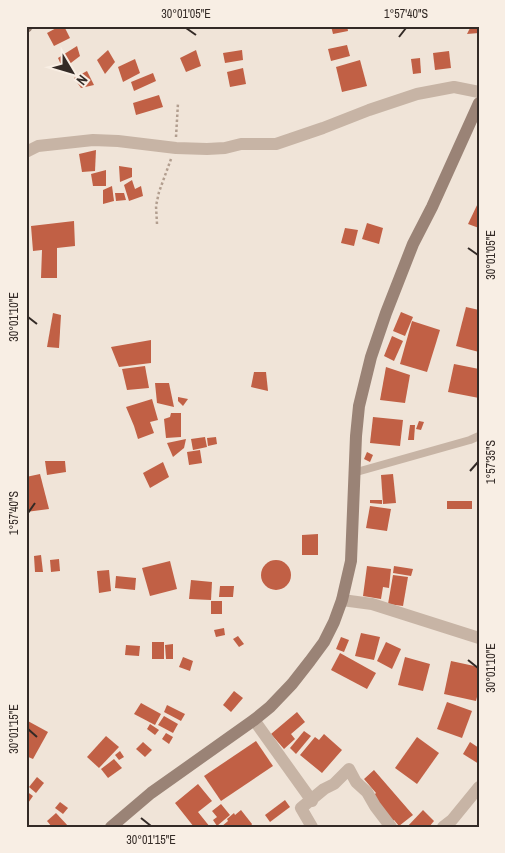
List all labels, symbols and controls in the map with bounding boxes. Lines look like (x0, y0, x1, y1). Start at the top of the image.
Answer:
text: 30°01'05"E (161, 6, 211, 22)
text: 1°57'40"S (384, 6, 428, 22)
north arrow (48, 48, 98, 98)
text: N (73, 71, 92, 89)
text: 30°01'05"E (483, 230, 499, 280)
text: 30°01'10"E (6, 292, 22, 342)
text: 1°57'35"S (483, 440, 499, 484)
text: 1°57'40"S (6, 491, 22, 535)
text: 30°01'10"E (483, 643, 499, 693)
text: 30°01'15"E (6, 704, 22, 754)
text: 30°01'15"E (126, 832, 176, 848)

